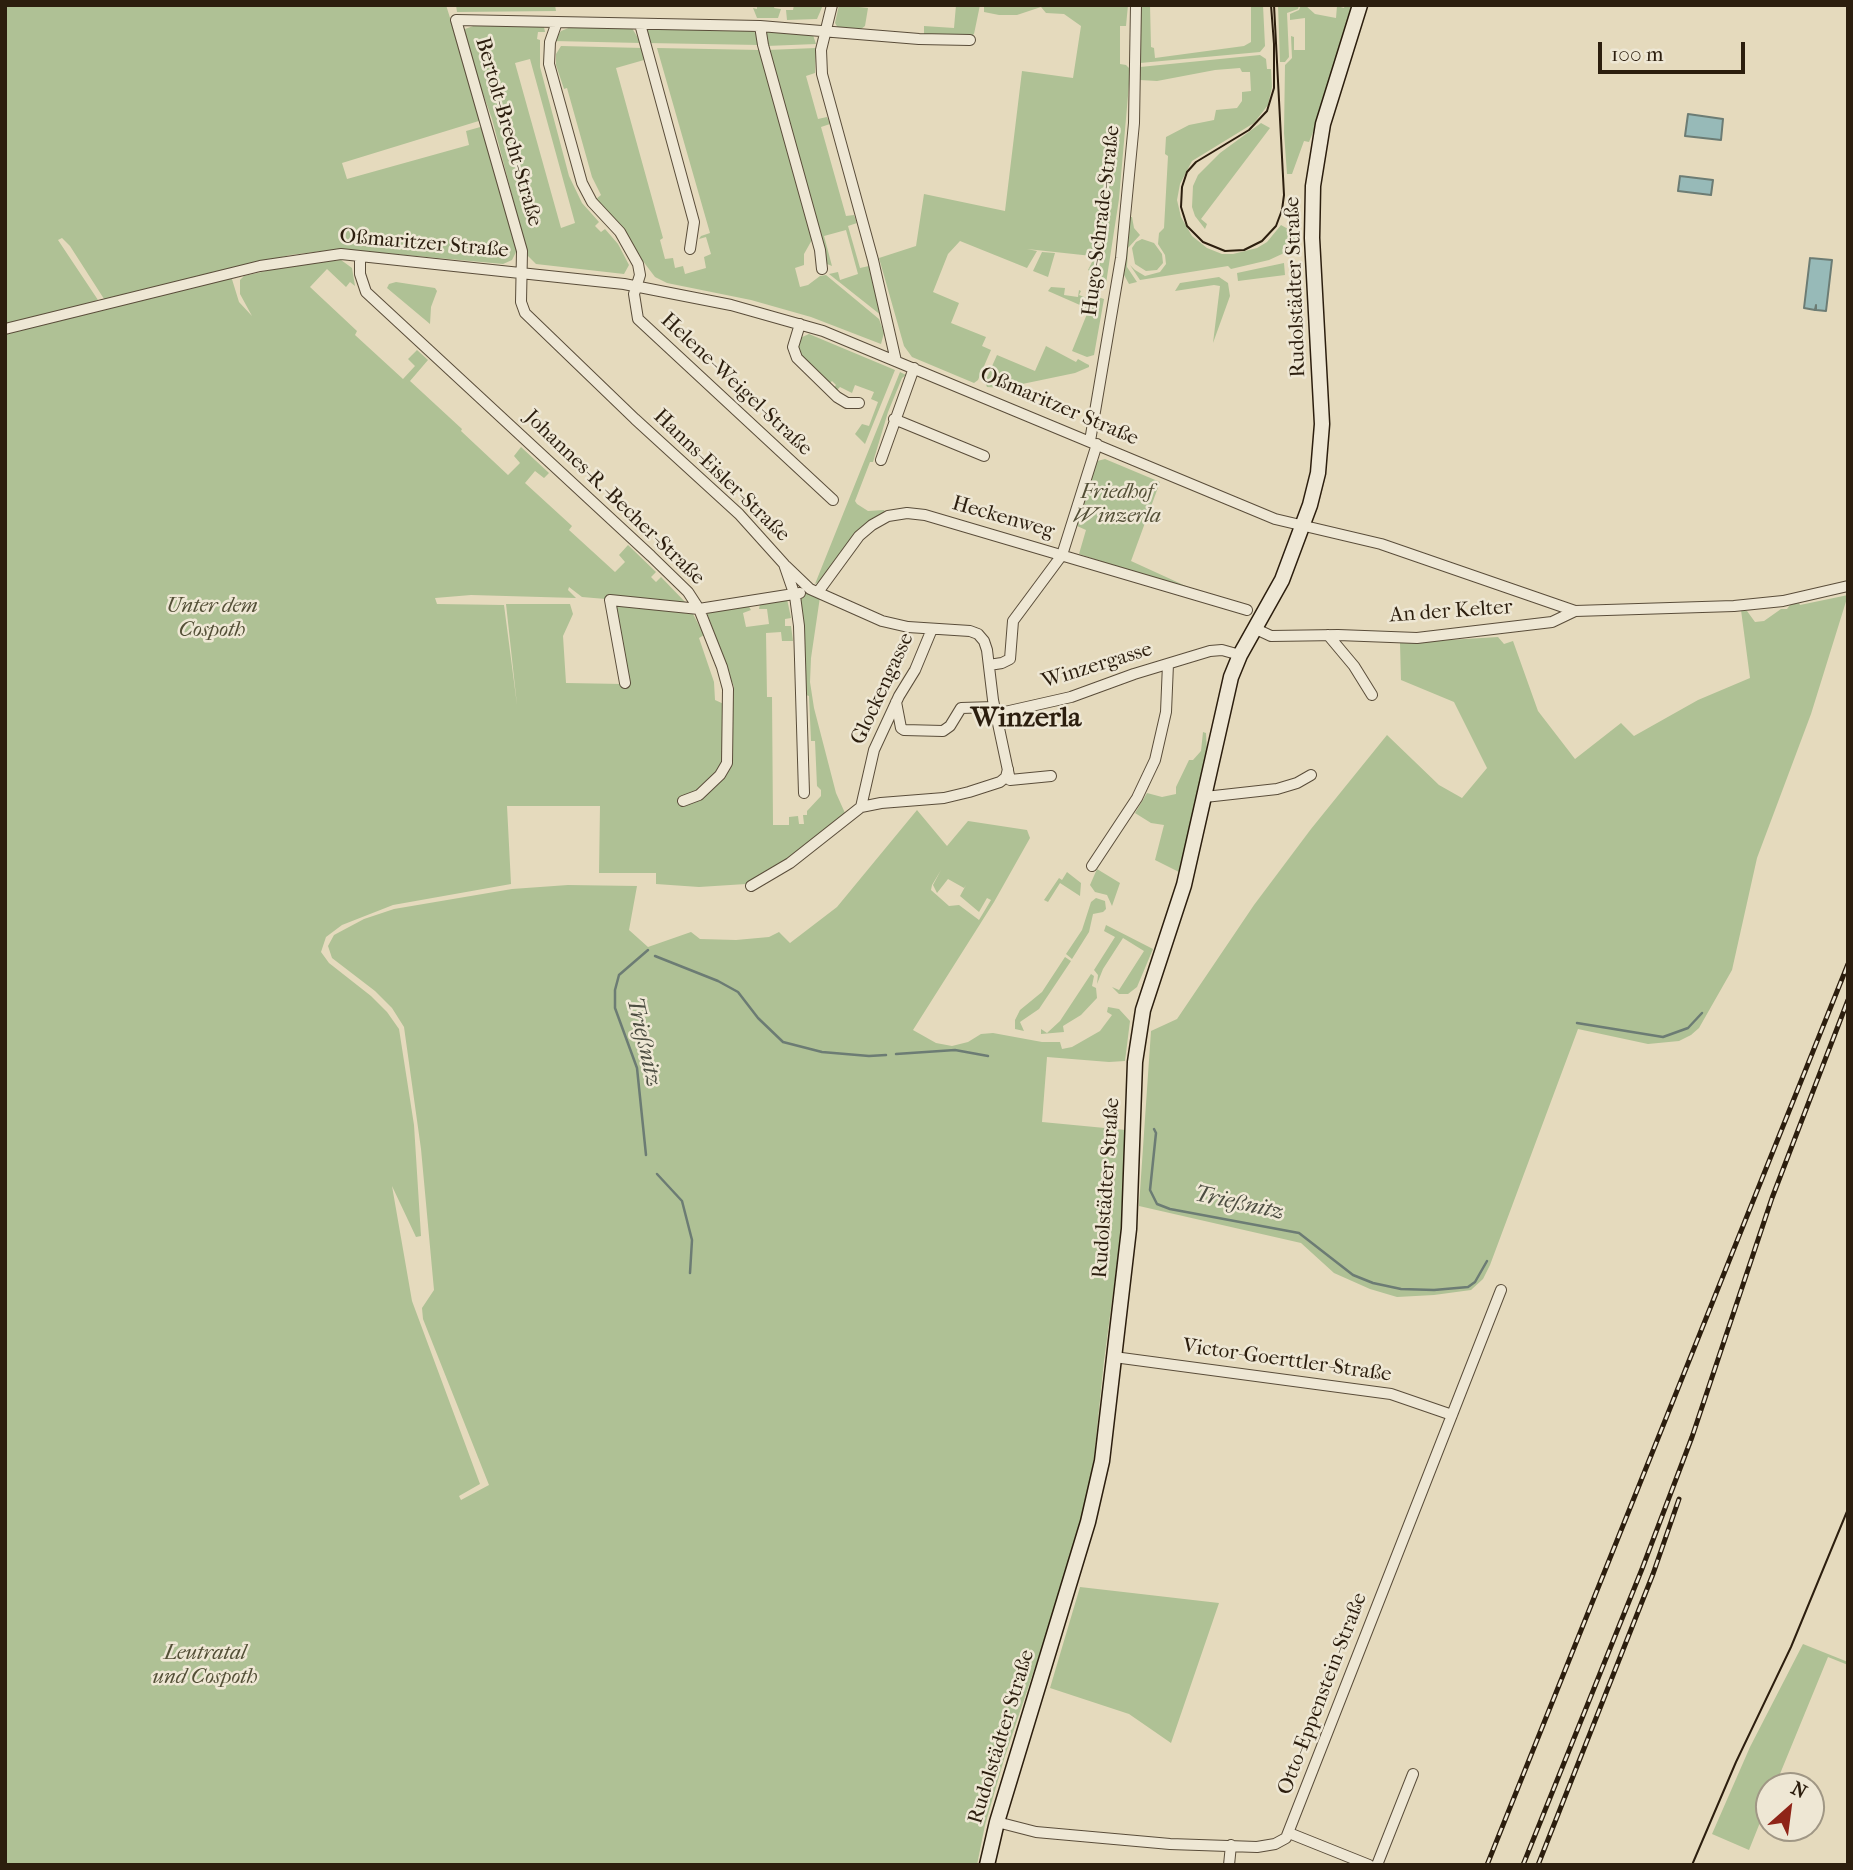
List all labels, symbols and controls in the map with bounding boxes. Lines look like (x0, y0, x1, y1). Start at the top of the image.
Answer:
scale bar (1601, 28, 1748, 72)
street label: Bertolt-Brecht-Straße (469, 35, 547, 229)
text: 100 m (1611, 42, 1664, 66)
street label: Hugo-Schrade-Straße (1078, 124, 1126, 318)
street label: Rudolstädter Straße (1280, 196, 1312, 378)
street label: Oßmaritzer Straße (338, 224, 510, 264)
street label: Helene-Weigel-Straße (655, 308, 817, 462)
street label: Oßmaritzer Straße (976, 362, 1142, 452)
street label: Hanns-Eisler-Straße (648, 404, 794, 548)
street label: Johannes-R.-Becher-Straße (519, 405, 709, 591)
park label: Friedhof Winzerla (1073, 480, 1161, 530)
street label: Heckenweg (949, 491, 1057, 545)
park label: Unter dem Cospoth (166, 594, 258, 644)
street label: An der Kelter (1389, 595, 1513, 629)
street label: Glockengasse (846, 629, 920, 749)
street label: Winzergasse (1039, 637, 1155, 695)
district label: Winzerla (971, 702, 1081, 736)
water label: Trießnitz (619, 994, 667, 1090)
street label: Rudolstädter Straße (1088, 1097, 1126, 1279)
water label: Trießnitz (1192, 1181, 1286, 1227)
street label: Victor-Goerttler-Straße (1181, 1334, 1393, 1388)
street label: Otto-Eppenstein-Straße (1273, 1589, 1373, 1799)
park label: Leutratal und Cospoth (152, 1641, 258, 1691)
street label: Rudolstädter Straße (963, 1647, 1041, 1827)
north arrow (1755, 1772, 1825, 1842)
text: N (1787, 1777, 1810, 1803)

